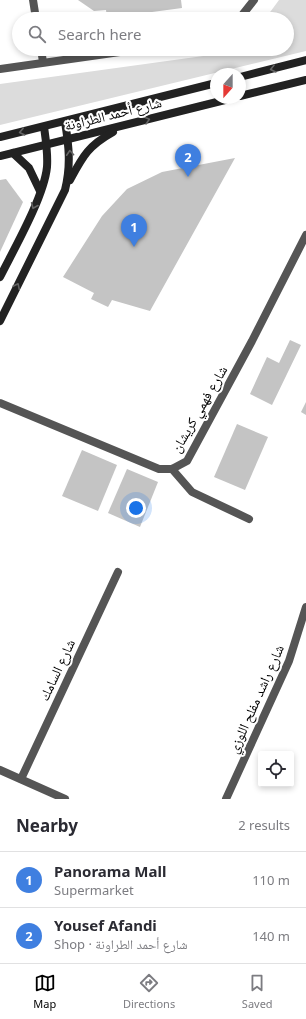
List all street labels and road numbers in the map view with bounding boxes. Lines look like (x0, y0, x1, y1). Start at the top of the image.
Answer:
street label: شارع أحمد الطراونة (62, 92, 164, 136)
street label: شارع فهمي كريشان (166, 362, 233, 457)
street label: شارع السامك (34, 636, 80, 704)
street label: شارع راشد مفلح اللوزي (223, 641, 290, 757)

